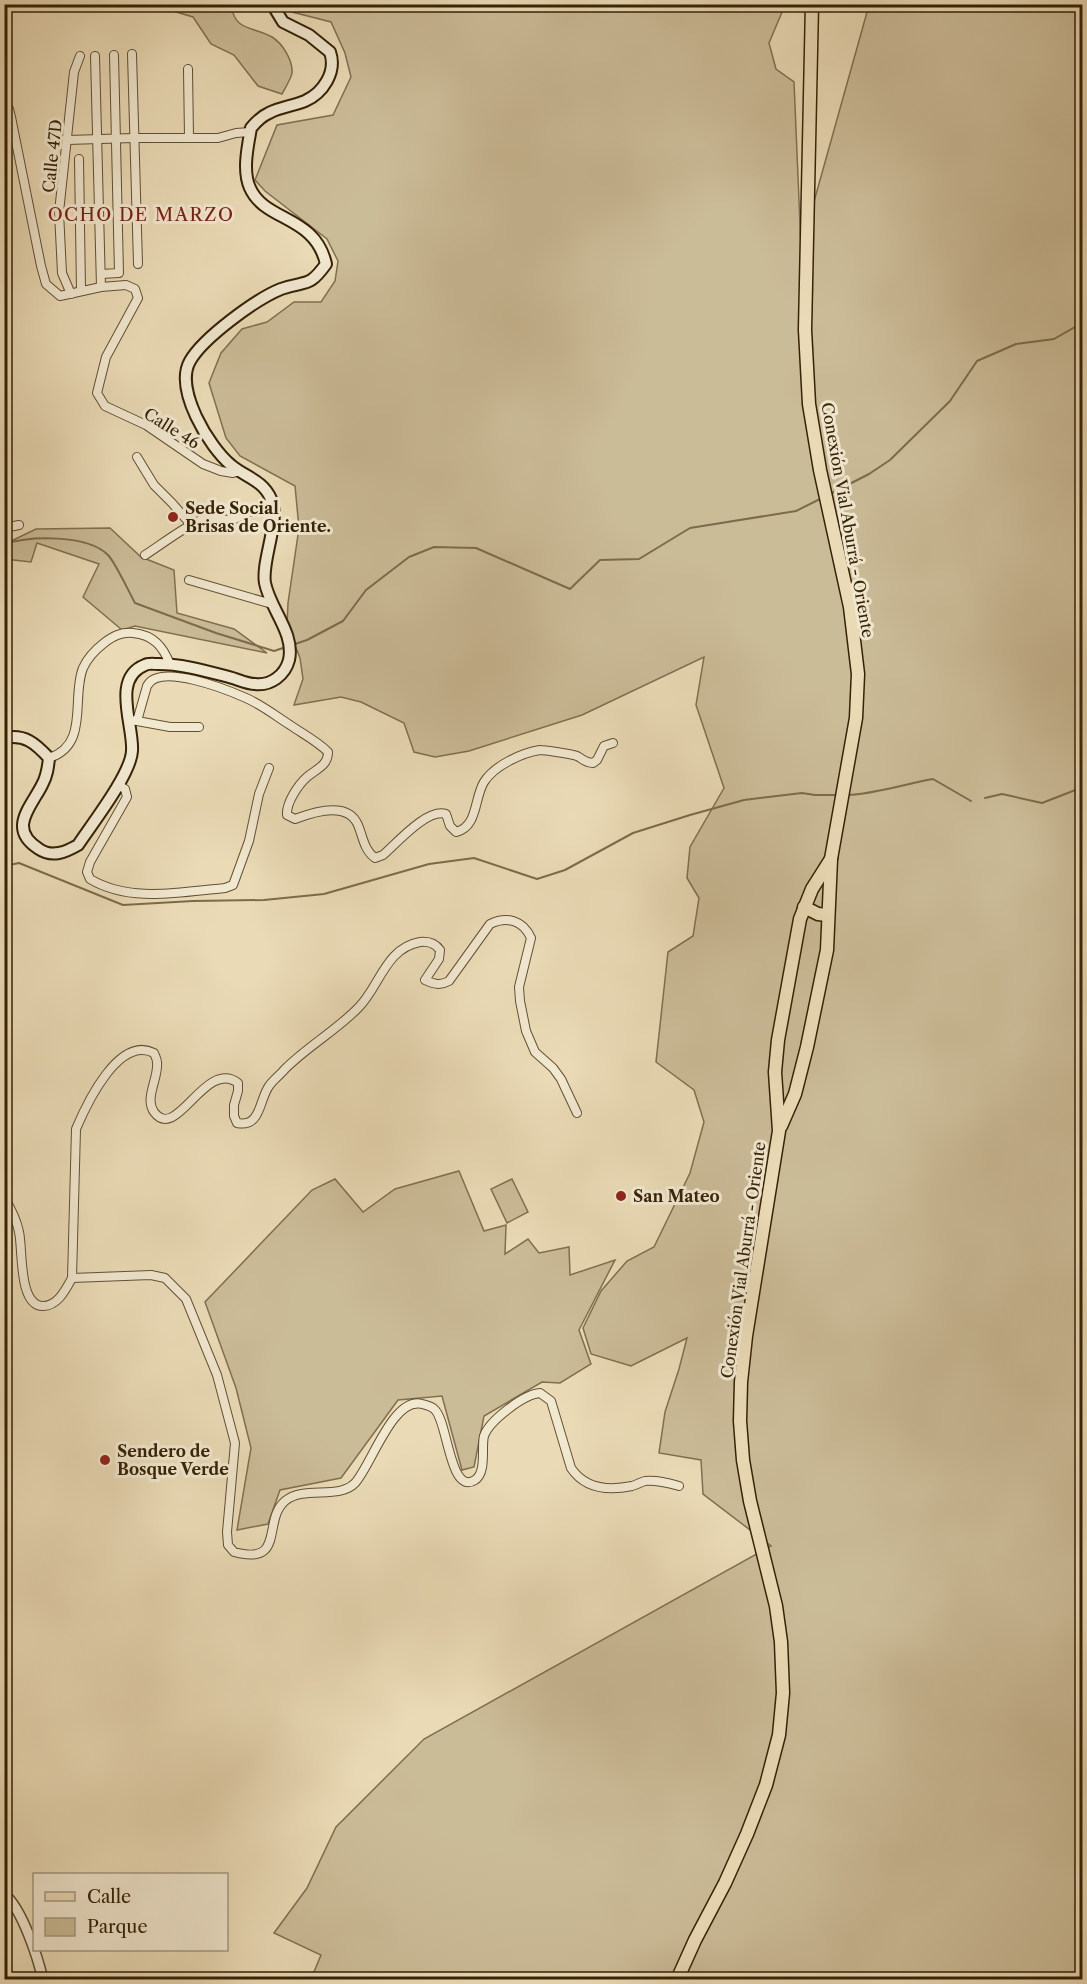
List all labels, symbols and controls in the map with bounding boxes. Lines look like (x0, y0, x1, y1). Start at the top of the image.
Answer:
street label: Calle 47D (38, 118, 66, 194)
district label: OCHO DE MARZO (48, 204, 234, 226)
street label: Conexión Vial Aburrá - Oriente (817, 401, 879, 639)
street label: Calle 46 (140, 403, 204, 453)
place label: Sede Social Brisas de Oriente. (185, 498, 331, 536)
marker: Sede Social Brisas de Oriente. (166, 510, 180, 524)
street label: Conexión Vial Aburrá - Oriente (716, 1140, 770, 1380)
place label: San Mateo (633, 1186, 720, 1206)
marker: San Mateo (614, 1189, 628, 1203)
place label: Sendero de Bosque Verde (117, 1441, 229, 1479)
marker: Sendero de Bosque Verde (98, 1453, 112, 1467)
legend (33, 1873, 228, 1951)
text: Calle (87, 1886, 131, 1908)
text: Parque (87, 1916, 148, 1938)

